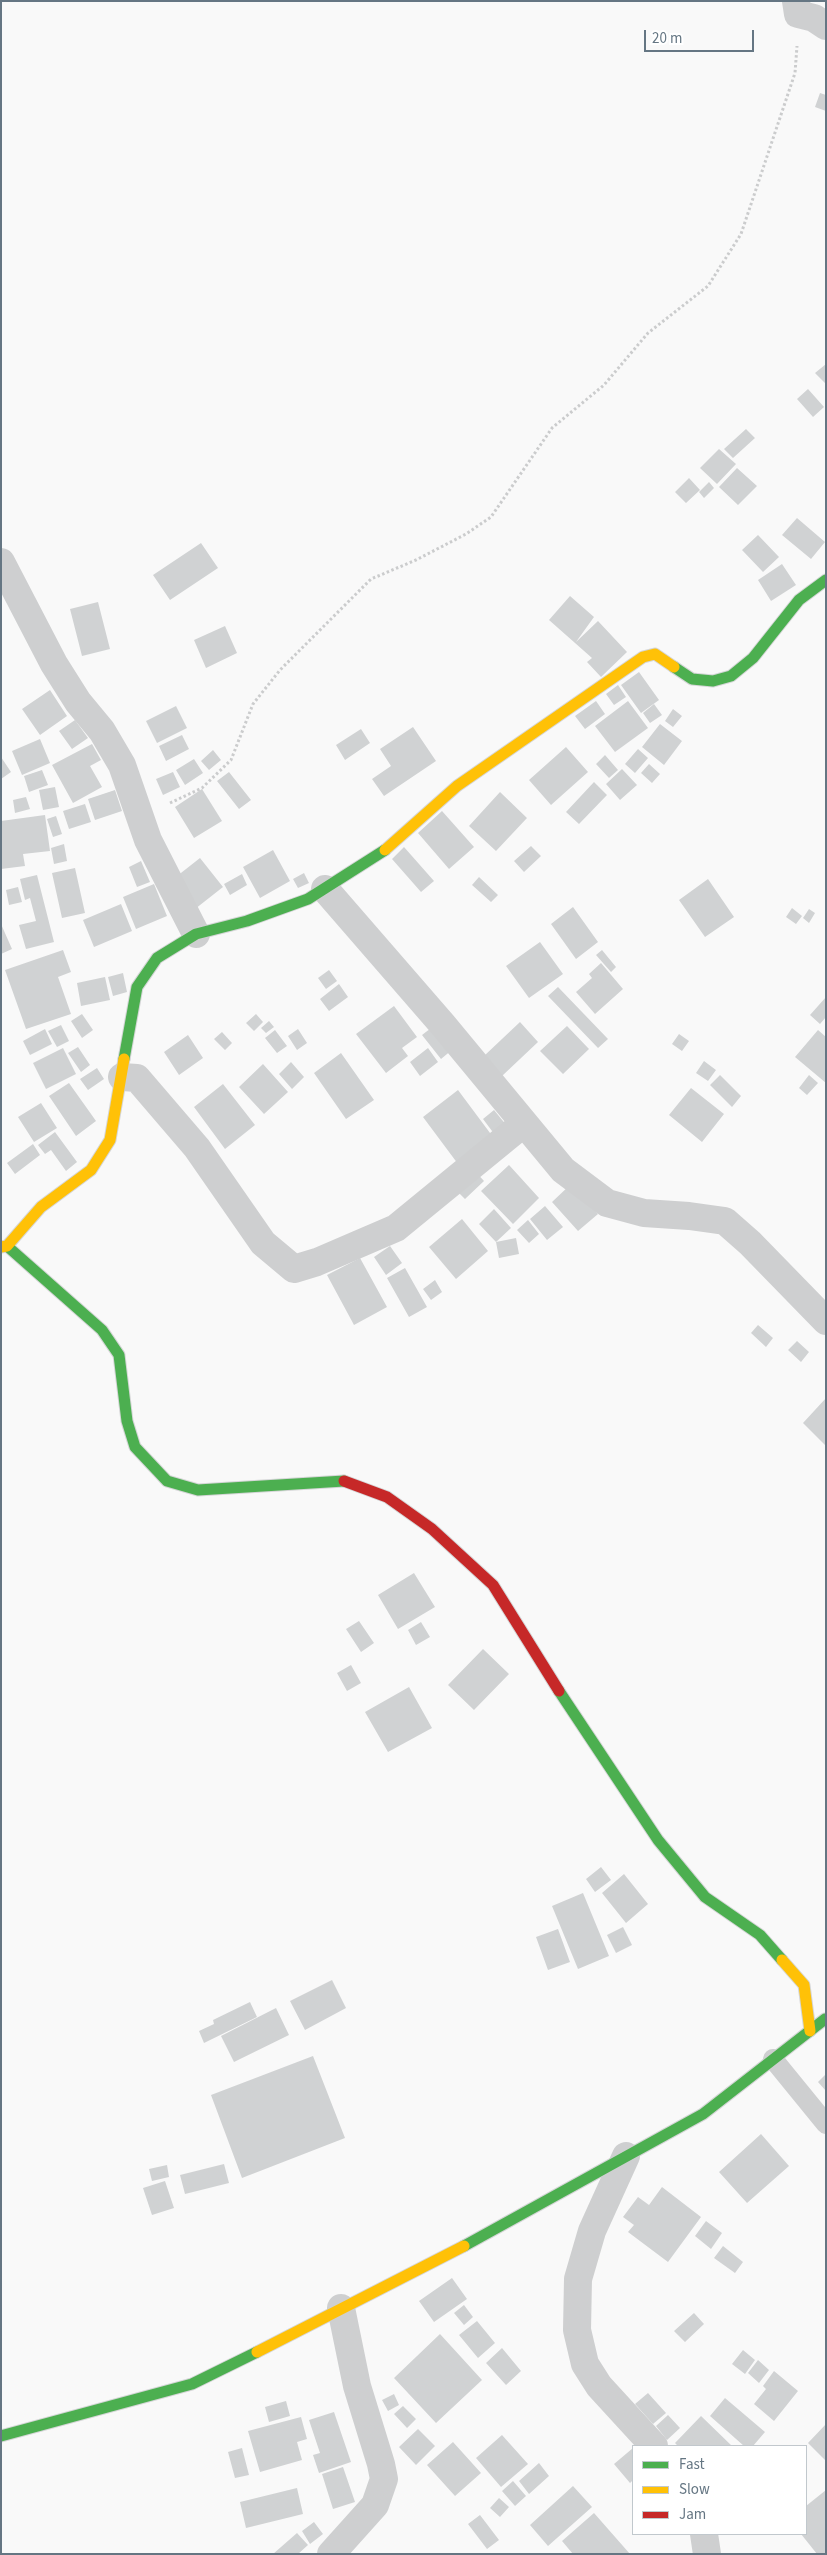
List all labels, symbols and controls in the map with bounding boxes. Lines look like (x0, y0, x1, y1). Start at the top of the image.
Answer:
scale bar (647, 20, 757, 52)
text: 20 m (652, 28, 682, 49)
legend (632, 2445, 807, 2535)
text: Fast (679, 2454, 705, 2475)
text: Slow (679, 2479, 710, 2500)
text: Jam (679, 2504, 706, 2525)

